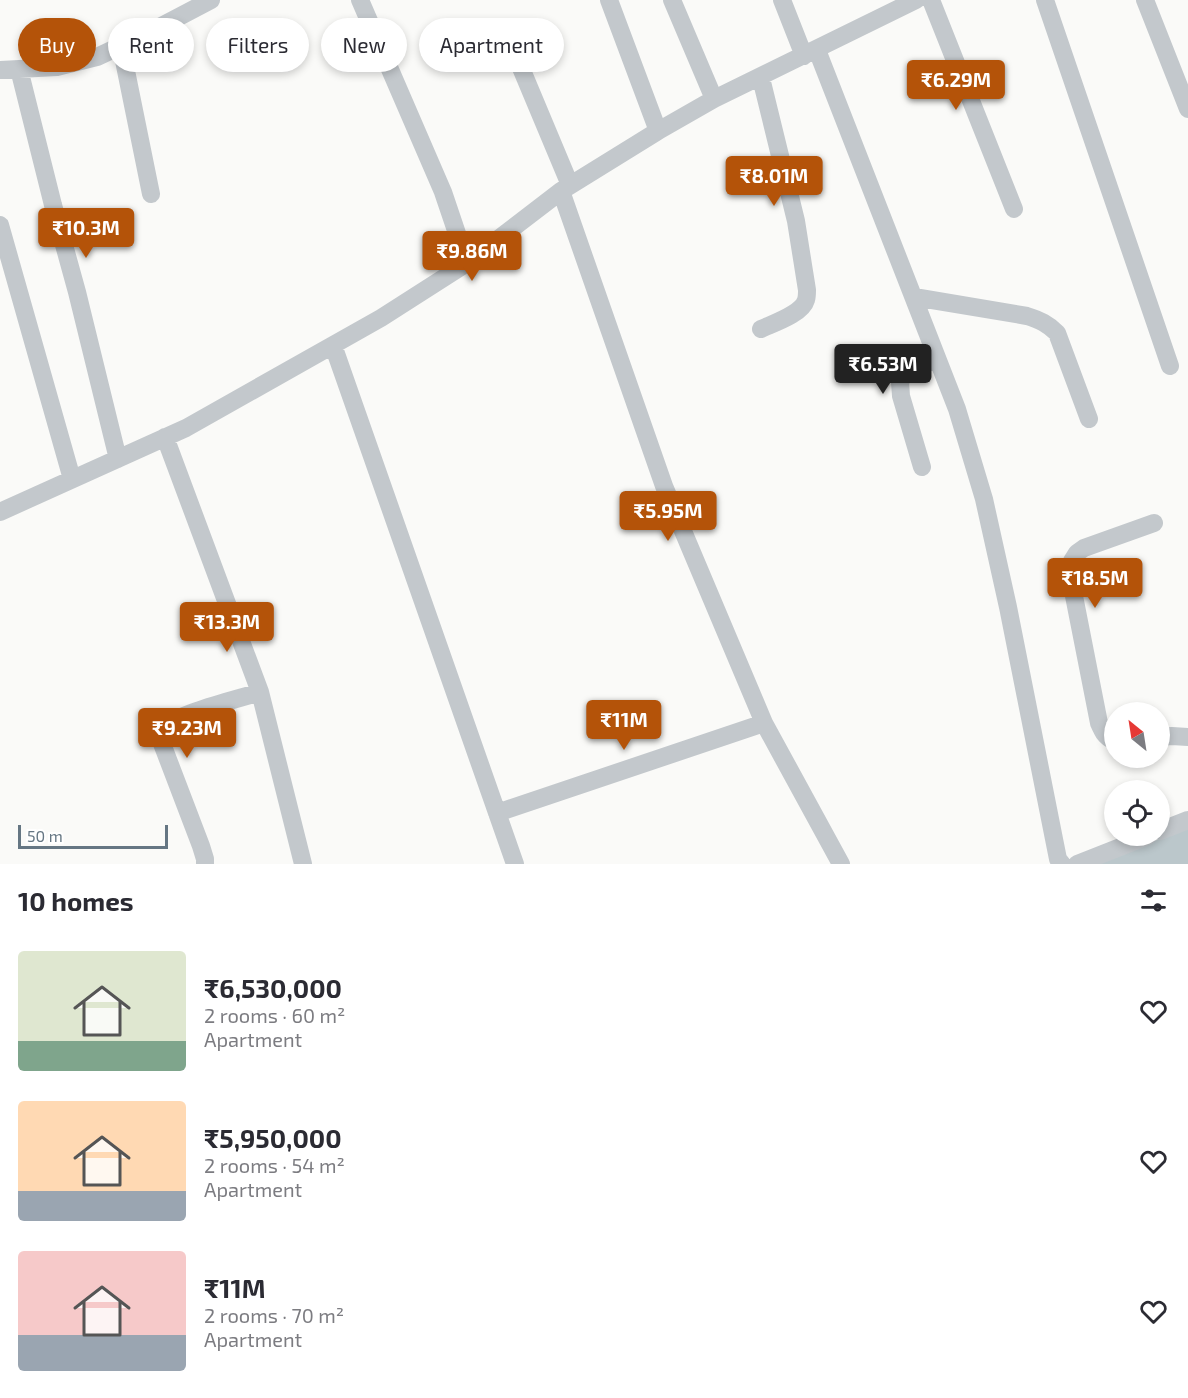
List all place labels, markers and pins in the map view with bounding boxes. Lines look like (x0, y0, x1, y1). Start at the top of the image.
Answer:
pin: ₹6.29M (907, 60, 1005, 111)
pin: ₹8.01M (725, 156, 823, 207)
pin: ₹10.3M (37, 208, 135, 259)
pin: ₹9.86M (423, 231, 521, 282)
pin: ₹6.53M (834, 344, 932, 395)
pin: ₹5.95M (619, 491, 717, 542)
pin: ₹18.5M (1046, 558, 1144, 609)
pin: ₹13.3M (178, 602, 276, 653)
pin: ₹11M (588, 700, 660, 751)
pin: ₹9.23M (138, 708, 236, 759)

